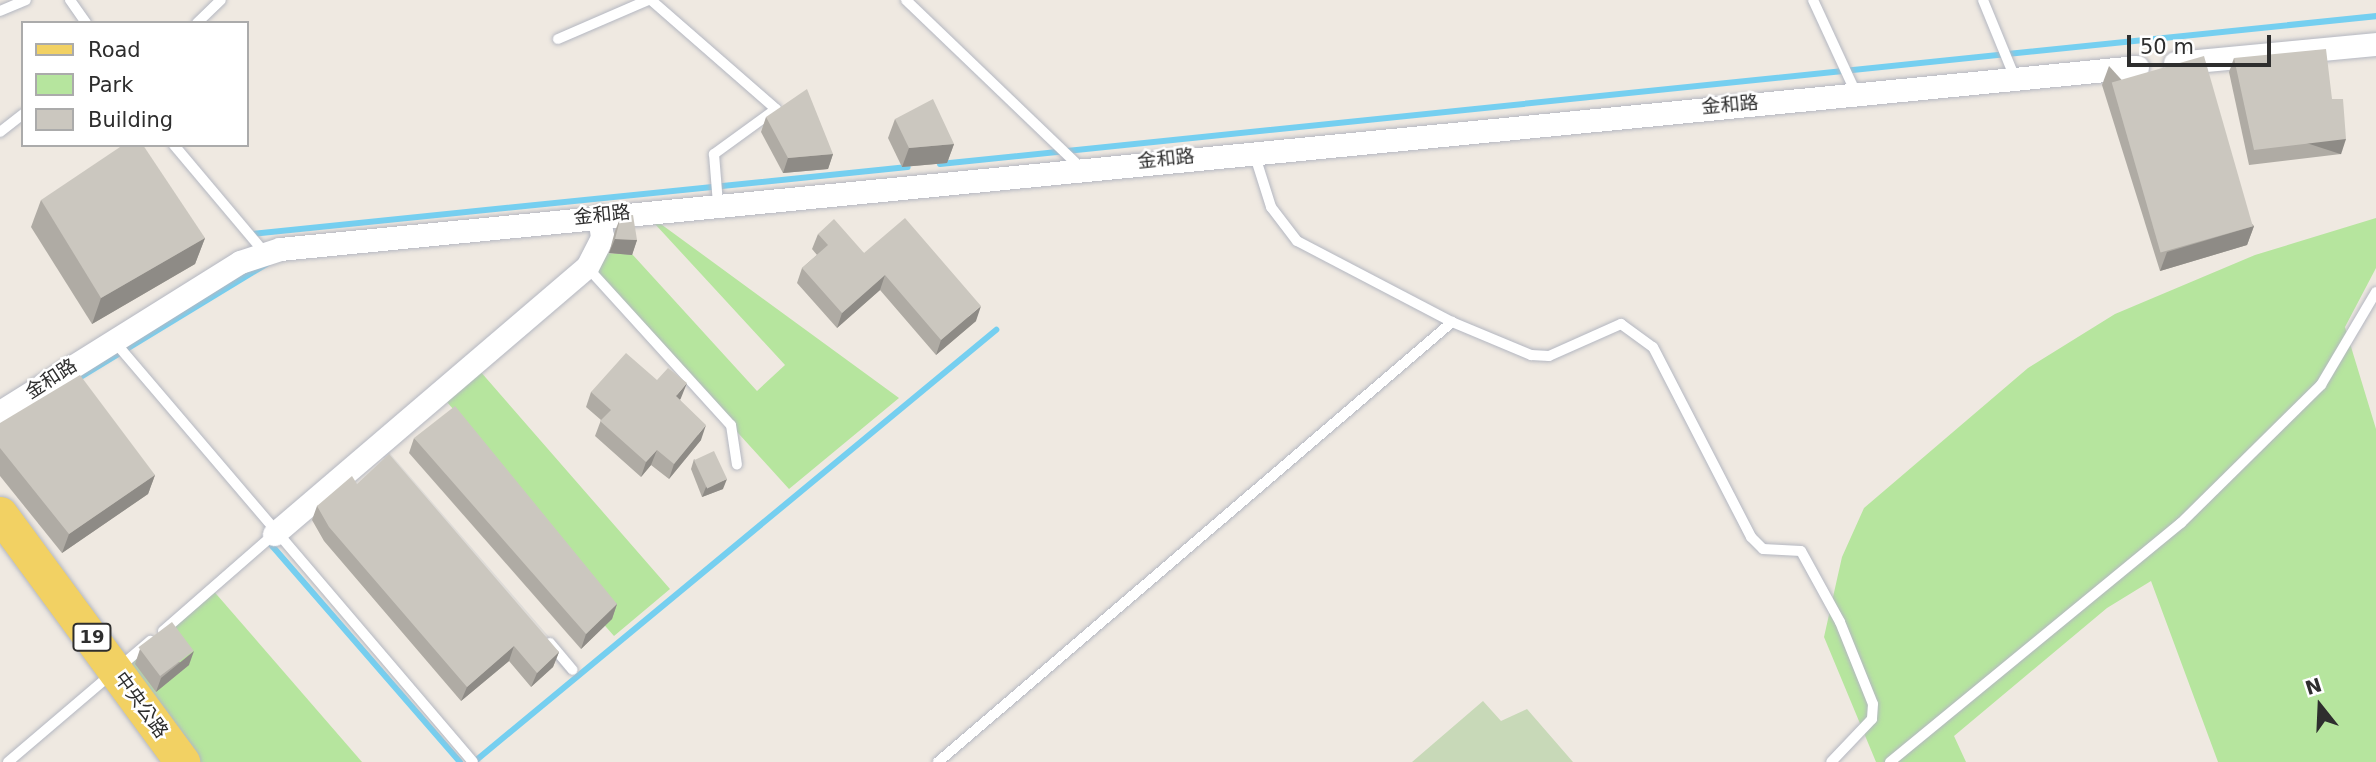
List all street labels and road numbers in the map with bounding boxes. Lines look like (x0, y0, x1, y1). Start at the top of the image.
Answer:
street label: 金和路 (1701, 91, 1759, 119)
street label: 金和路 (1136, 145, 1196, 173)
street label: 金和路 (572, 201, 632, 229)
street label: 金和路 (21, 354, 81, 404)
road number: 19 (71, 622, 113, 652)
street label: 中央公路 (109, 668, 173, 742)

